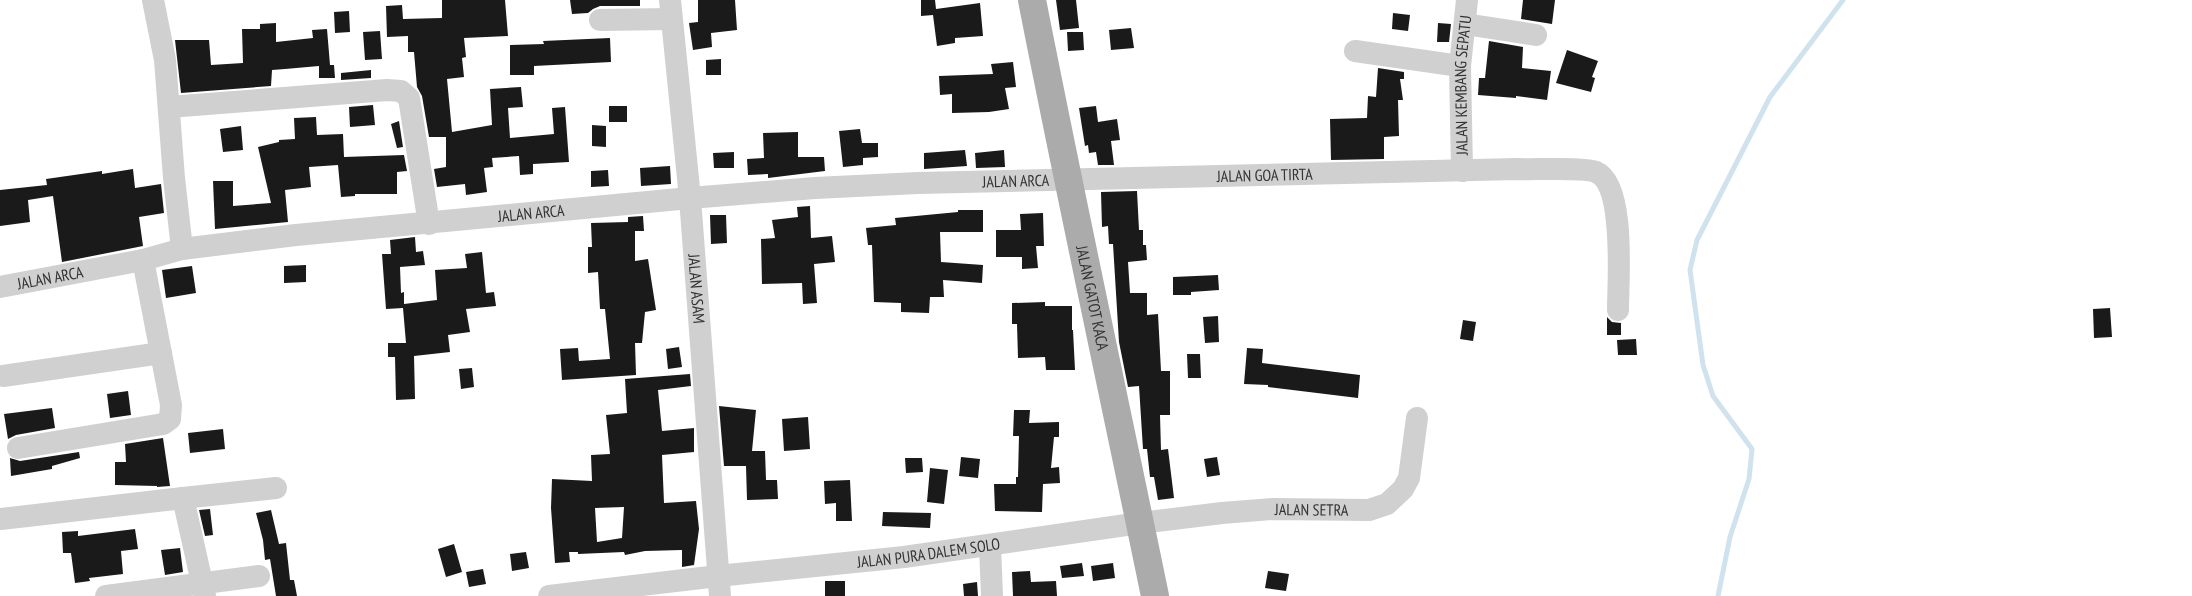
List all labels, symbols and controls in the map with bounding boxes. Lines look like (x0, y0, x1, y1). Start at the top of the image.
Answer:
street label: JALAN KEMBANG SEPATU (1450, 14, 1475, 156)
street label: JALAN GOA TIRTA (1216, 164, 1313, 186)
street label: JALAN ARCA (981, 170, 1050, 192)
street label: JALAN ARCA (496, 200, 566, 226)
street label: JALAN GATOT KACA (1072, 243, 1113, 352)
street label: JALAN ASAM (684, 252, 709, 324)
street label: JALAN ARCA (15, 261, 85, 294)
street label: JALAN SETRA (1274, 499, 1349, 520)
street label: JALAN PURA DALEM SOLO (855, 533, 1002, 572)

